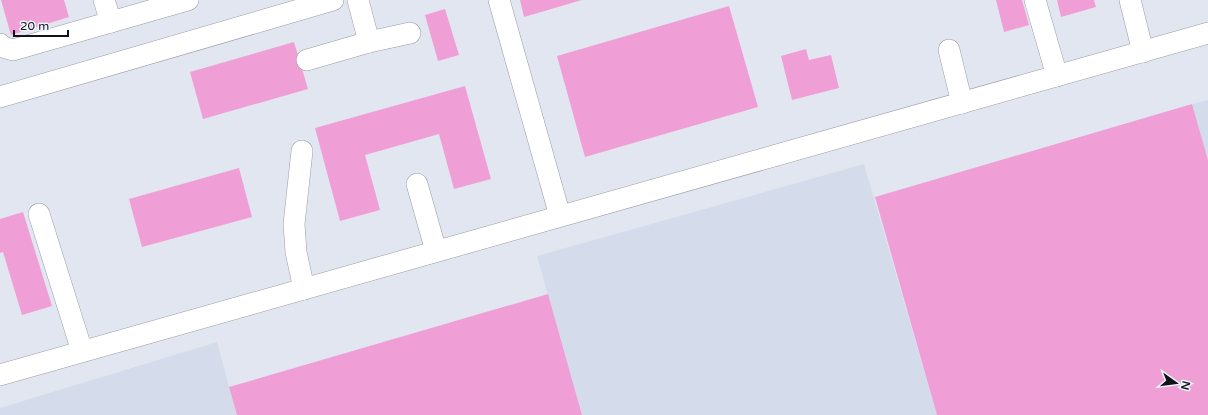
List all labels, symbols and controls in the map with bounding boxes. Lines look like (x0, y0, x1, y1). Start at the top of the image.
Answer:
scale bar (14, 12, 68, 38)
text: 20 m (20, 19, 49, 33)
north arrow (1156, 363, 1196, 403)
text: N (1178, 379, 1193, 391)

